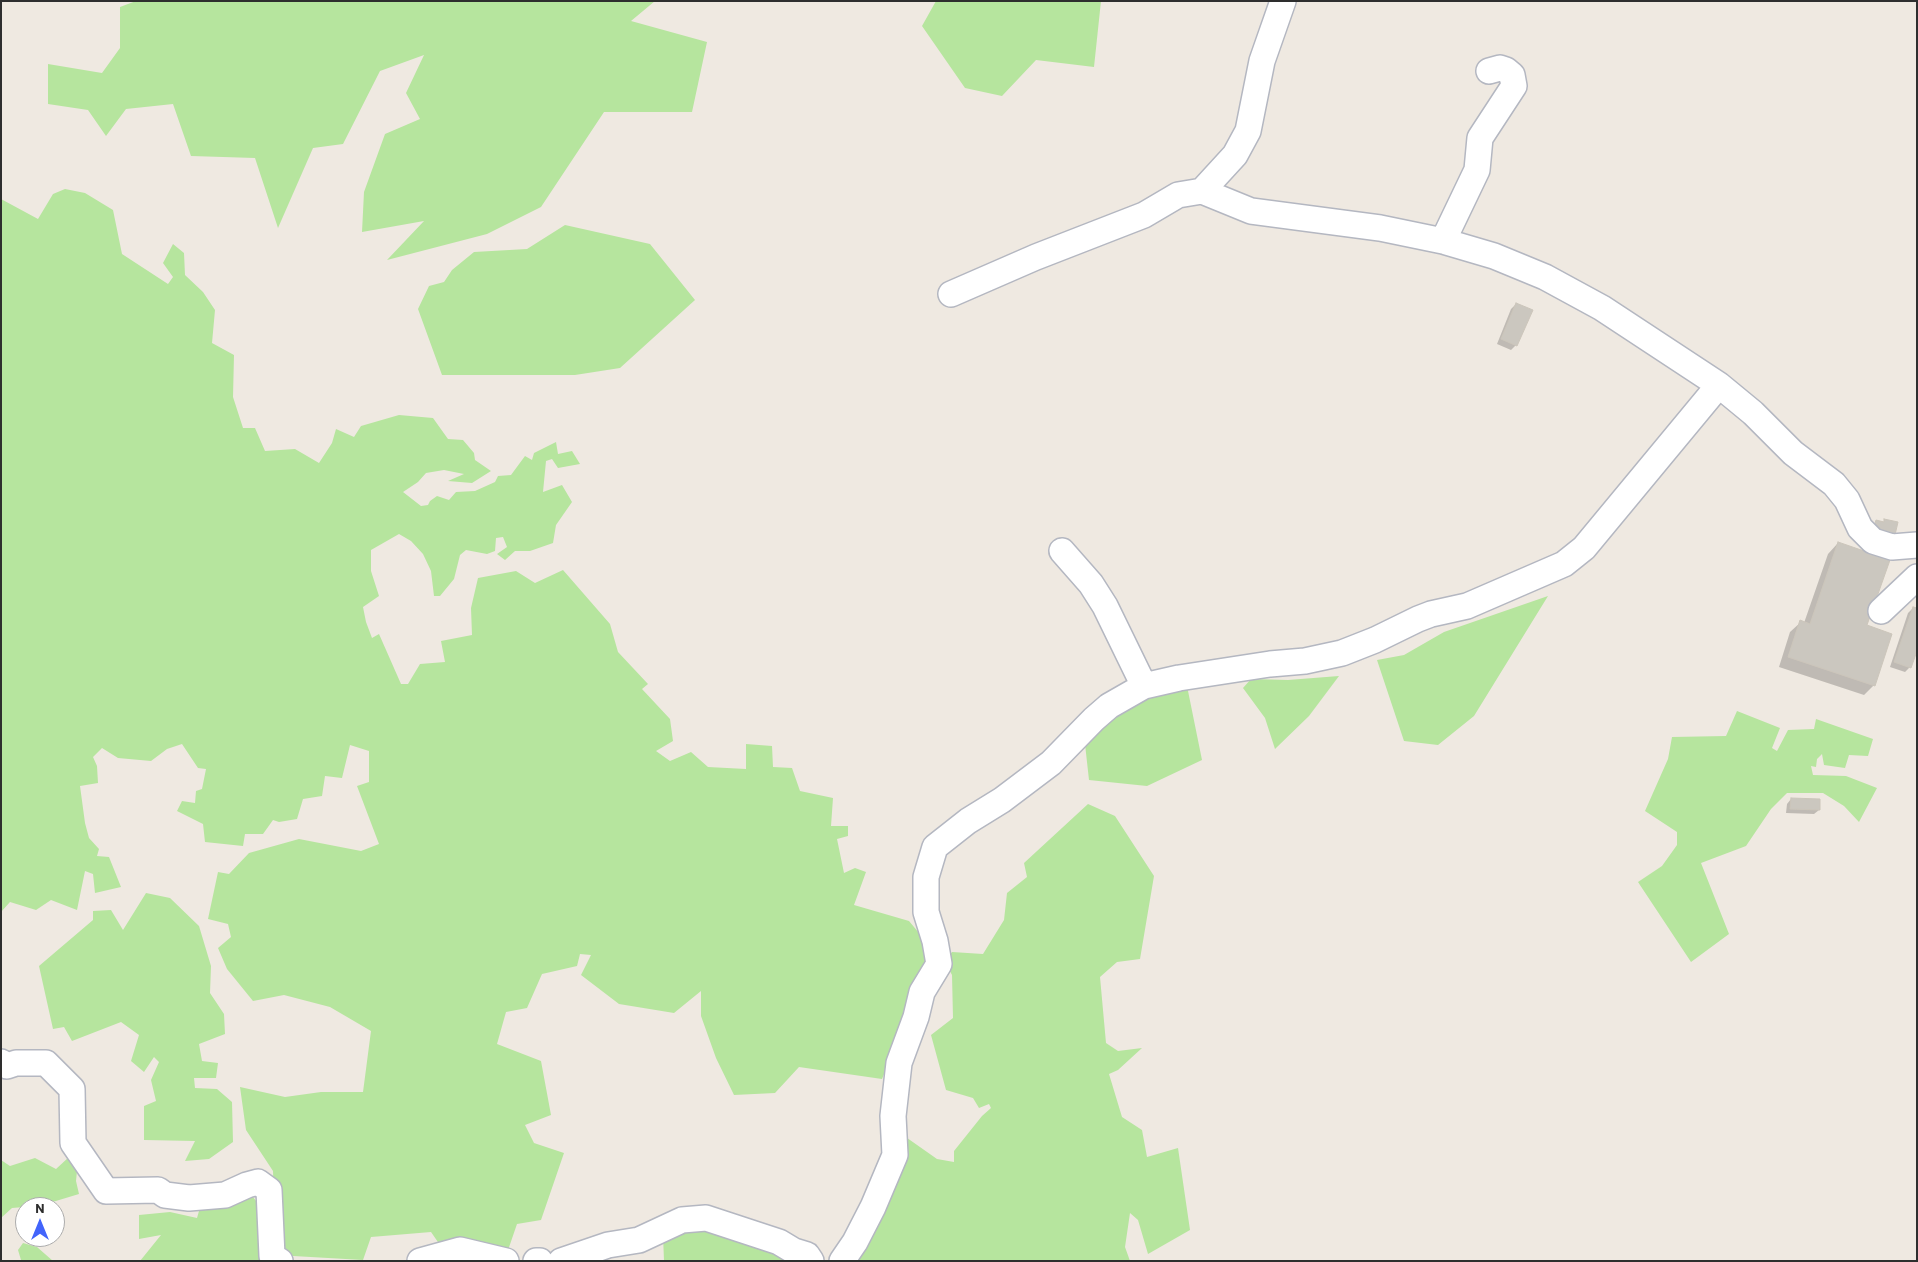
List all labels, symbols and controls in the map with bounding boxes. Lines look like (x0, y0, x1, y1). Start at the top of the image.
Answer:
north arrow (15, 1197, 65, 1247)
text: N (35, 1199, 45, 1216)

